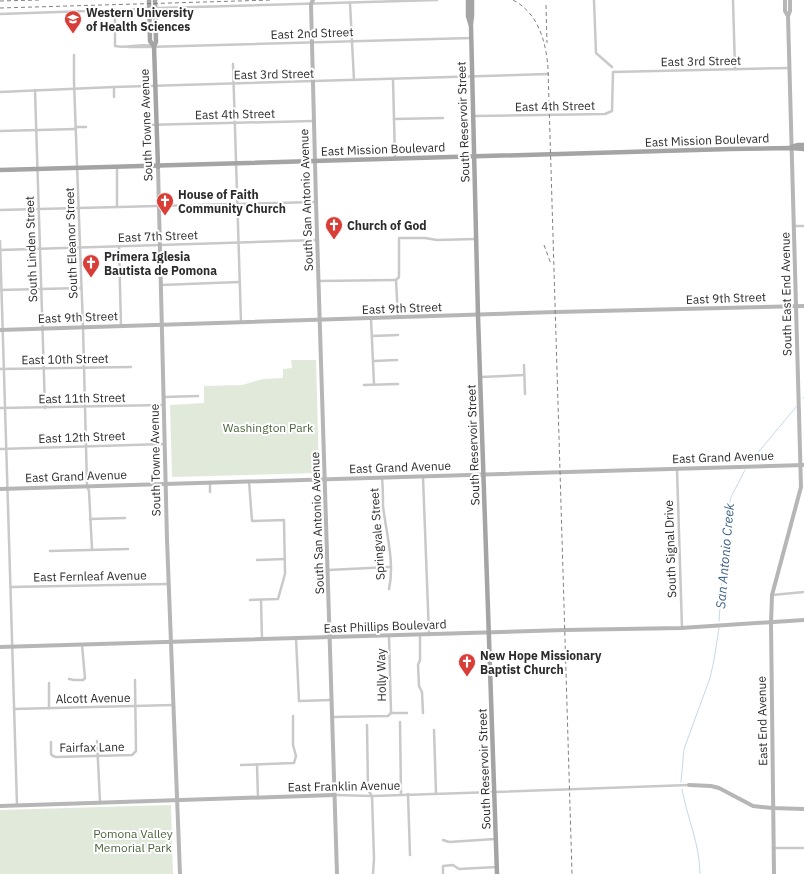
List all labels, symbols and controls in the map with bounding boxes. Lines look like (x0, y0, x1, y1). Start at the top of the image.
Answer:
place label: Western University of Health Sciences (86, 5, 194, 34)
school or university icon: Western University of Health Sciences (63, 9, 83, 34)
street label: East 2nd Street (270, 24, 354, 42)
street label: East 3rd Street (661, 53, 741, 69)
street label: South Reservoir Street (453, 61, 473, 183)
street label: East 3rd Street (234, 66, 314, 82)
street label: South Towne Avenue (137, 68, 155, 182)
street label: East 4th Street (515, 98, 595, 114)
street label: East 4th Street (195, 106, 275, 122)
street label: South San Antonio Avenue (296, 128, 316, 271)
street label: East Mission Boulevard (644, 130, 770, 150)
street label: East Mission Boulevard (320, 139, 446, 159)
street label: South Eleanor Street (62, 187, 80, 299)
place label: House of Faith Community Church (178, 187, 286, 216)
church icon: House of Faith Community Church (155, 191, 175, 216)
street label: South Linden Street (22, 196, 40, 302)
church icon: Church of God (324, 215, 344, 240)
place label: Church of God (347, 218, 427, 233)
street label: East 7th Street (118, 227, 198, 245)
street label: South East End Avenue (777, 231, 795, 356)
place label: Primera Iglesia Bautista de Pomona (104, 249, 217, 278)
church icon: Primera Iglesia Bautista de Pomona (81, 253, 101, 278)
street label: East 9th Street (686, 289, 766, 307)
street label: East 9th Street (362, 299, 442, 317)
street label: East 9th Street (38, 308, 118, 326)
street label: East 10th Street (21, 351, 109, 367)
street label: South Reservoir Street (463, 384, 483, 506)
street label: East 11th Street (38, 390, 126, 406)
street label: South Towne Avenue (147, 403, 163, 516)
park label: Washington Park (223, 420, 314, 435)
street label: East 12th Street (38, 428, 126, 446)
street label: East Grand Avenue (672, 448, 775, 466)
street label: South San Antonio Avenue (307, 451, 327, 594)
street label: East Grand Avenue (349, 458, 452, 476)
street label: East Grand Avenue (25, 467, 128, 485)
street label: Springvale Street (366, 487, 388, 581)
street label: South Signal Drive (661, 499, 679, 598)
water label: San Antonio Creek (712, 502, 738, 609)
street label: East Fernleaf Avenue (33, 568, 147, 584)
street label: East Phillips Boulevard (323, 616, 447, 636)
street label: Holly Way (373, 648, 389, 702)
place label: New Hope Missionary Baptist Church (480, 648, 602, 677)
church icon: New Hope Missionary Baptist Church (457, 652, 477, 677)
street label: East End Avenue (754, 676, 770, 766)
street label: Alcott Avenue (55, 690, 131, 706)
street label: South Reservoir Street (474, 708, 494, 830)
street label: Fairfax Lane (59, 739, 125, 755)
street label: East Franklin Avenue (288, 778, 401, 794)
park label: Pomona Valley Memorial Park (93, 826, 173, 855)

